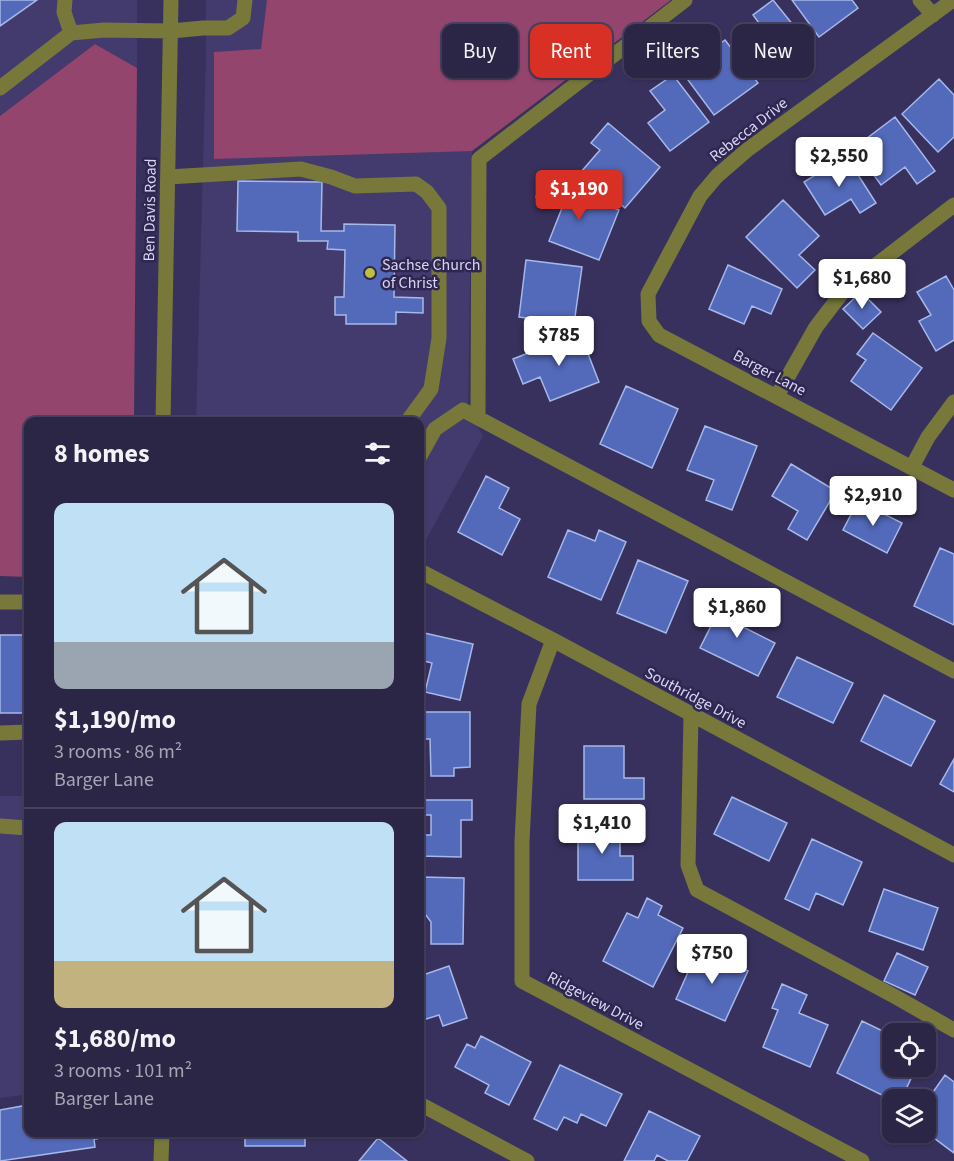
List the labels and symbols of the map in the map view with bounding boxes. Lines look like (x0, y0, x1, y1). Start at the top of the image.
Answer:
street label: Rebecca Drive (705, 92, 792, 167)
pin: $2,550 (790, 137, 888, 188)
street label: Ben Davis Road (138, 158, 162, 262)
pin: $1,190 (530, 170, 628, 221)
place label: Sachse Church of Christ (382, 254, 480, 294)
pin: $1,680 (813, 259, 911, 310)
marker: Sachse Church of Christ (363, 266, 377, 280)
pin: $785 (523, 316, 595, 367)
street label: Barger Lane (729, 344, 810, 401)
pin: $2,910 (824, 476, 922, 527)
pin: $1,860 (688, 588, 786, 639)
street label: Southridge Drive (641, 662, 750, 734)
pin: $1,410 (553, 804, 651, 855)
pin: $750 (676, 934, 748, 985)
street label: Ridgeview Drive (543, 966, 648, 1036)

